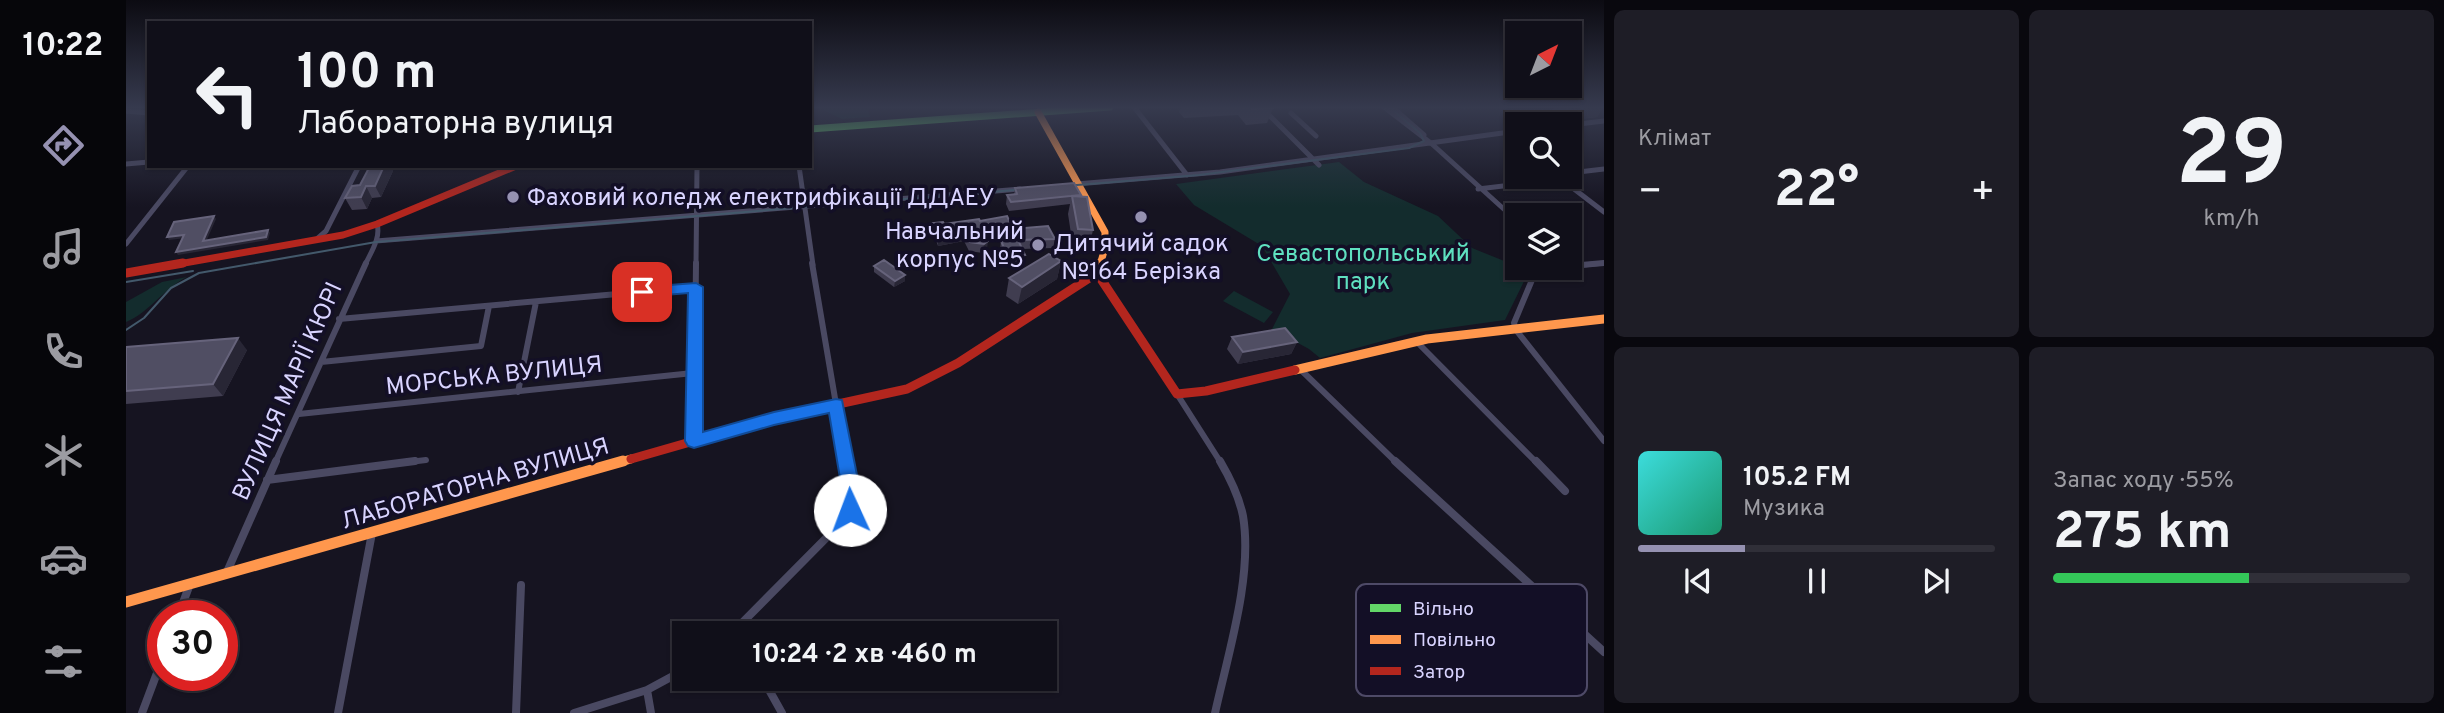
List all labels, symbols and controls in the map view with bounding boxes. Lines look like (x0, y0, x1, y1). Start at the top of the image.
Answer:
north arrow (1505, 21, 1582, 98)
map controls (1505, 21, 1582, 280)
text: 10:22 (23, 27, 103, 67)
text: 100 m (297, 44, 436, 106)
icon: left (182, 49, 273, 140)
text: 29 (2176, 102, 2287, 217)
text: Лабораторна вулиця (297, 105, 614, 145)
button: search (1505, 112, 1582, 189)
icon: directions (39, 121, 88, 170)
text: Клімат (1638, 125, 1711, 154)
text: 22° (1774, 159, 1859, 225)
text: − (1638, 169, 1663, 218)
text: + (1970, 169, 1995, 218)
place label: Фаховий коледж електрифікації ДДАЕУ (527, 184, 995, 214)
marker: Фаховий коледж електрифікації ДДАЕУ (505, 189, 521, 205)
button: layers (1505, 203, 1582, 280)
text: km/h (2204, 205, 2259, 234)
marker: Дитячий садок №164 Берізка (1133, 209, 1149, 225)
place label: Навчальний корпус №5 (885, 218, 1024, 276)
icon: music (39, 224, 88, 273)
place label: Дитячий садок №164 Берізка (1053, 230, 1229, 288)
marker: Навчальний корпус №5 (1030, 237, 1046, 253)
park label: Севастопольський парк (1256, 240, 1470, 298)
pin (612, 262, 672, 322)
icon: arrive (623, 273, 661, 311)
street label: ВУЛИЦЯ МАРІЇ КЮРІ (225, 277, 350, 506)
icon: phone (39, 327, 88, 376)
street label: МОРСЬКА ВУЛИЦЯ (384, 351, 604, 403)
icon: climate (39, 431, 88, 480)
street label: ЛАБОРАТОРНА ВУЛИЦЯ (338, 432, 613, 538)
text: 105.2 FM (1743, 462, 1851, 495)
text: Запас ходу · 55% (2053, 467, 2234, 496)
position arrow (813, 473, 887, 547)
text: Музика (1743, 495, 1825, 524)
text: 275 km (2053, 501, 2232, 567)
icon: car (39, 534, 88, 583)
icon: previous (1679, 562, 1717, 600)
icon: pause (1798, 562, 1836, 600)
icon: next (1917, 562, 1955, 600)
legend (1356, 584, 1587, 696)
text: Вільно (1413, 598, 1474, 622)
speed limit sign: 30 (147, 600, 238, 691)
text: Повільно (1413, 629, 1496, 653)
icon: filters (39, 637, 88, 686)
text: 10:24 · 2 хв · 460 m (752, 639, 977, 672)
text: Затор (1413, 661, 1465, 685)

